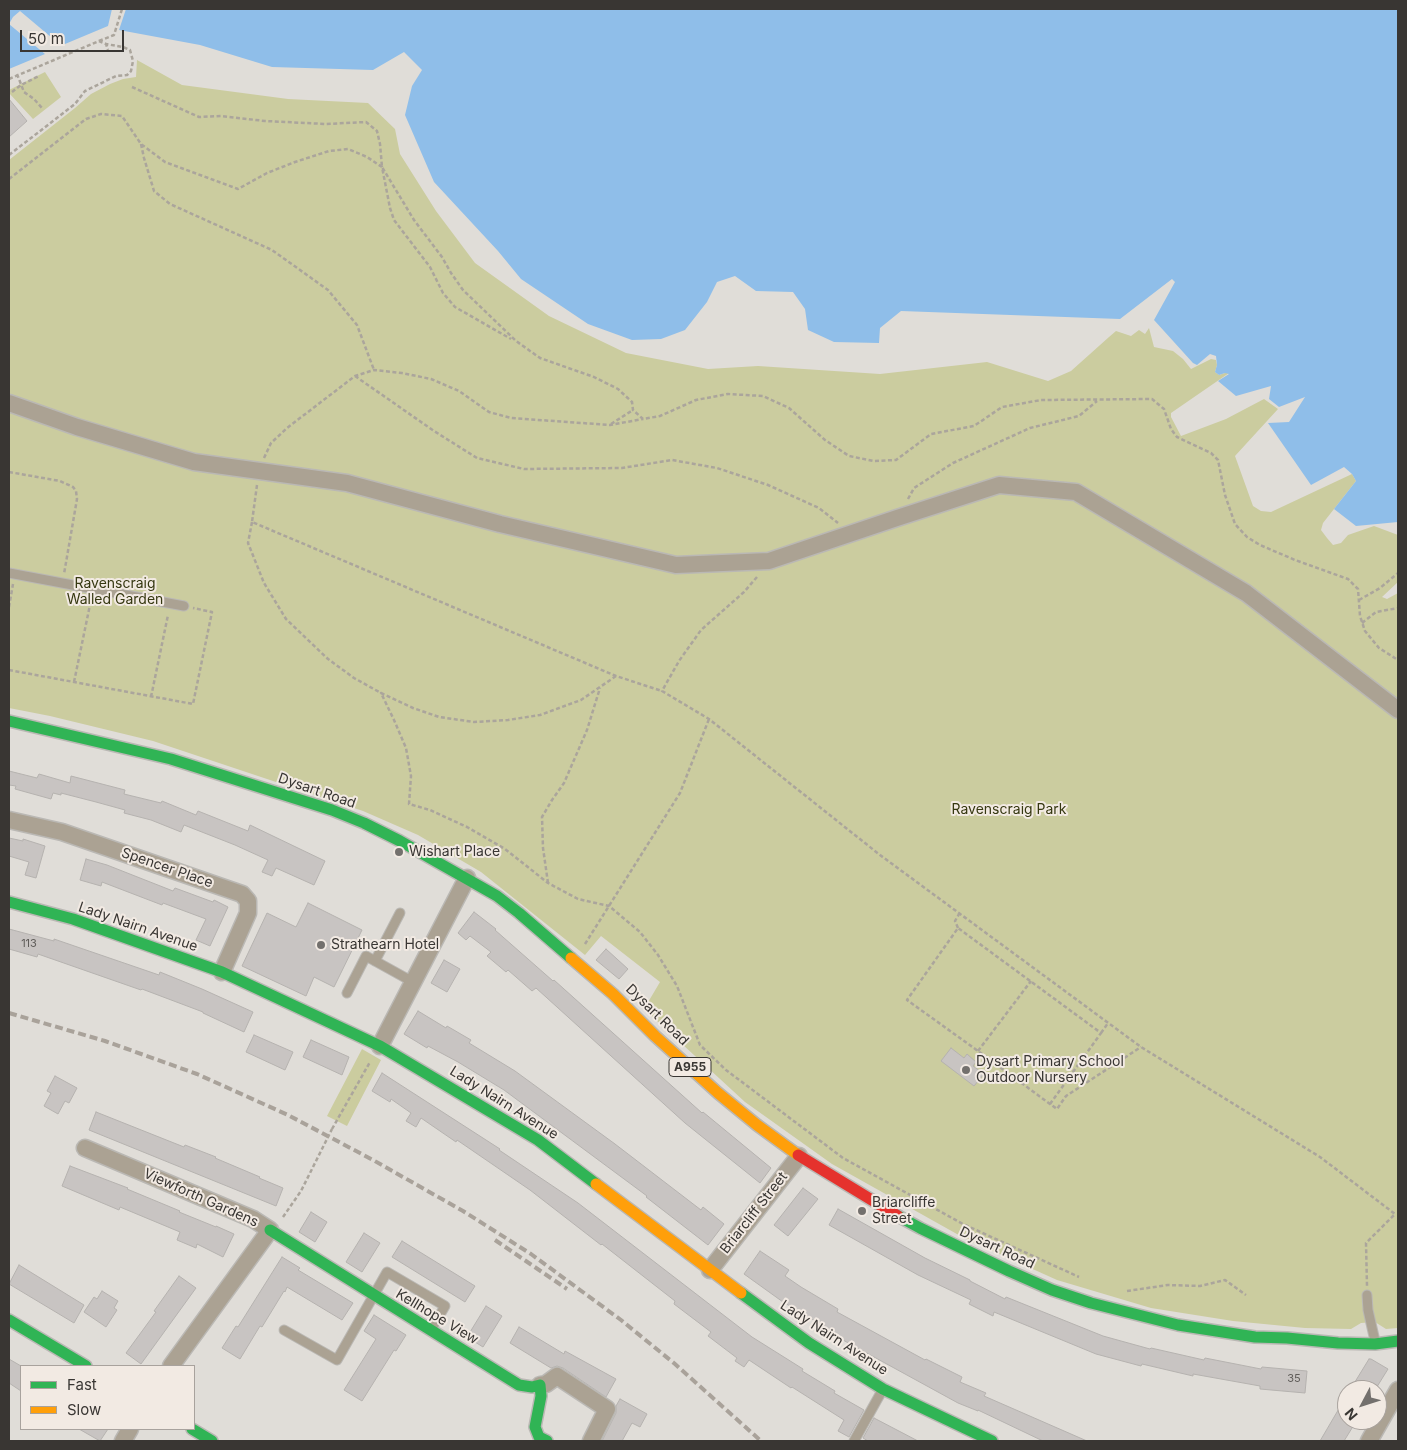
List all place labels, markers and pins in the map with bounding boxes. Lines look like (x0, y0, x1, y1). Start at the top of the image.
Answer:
place label: Wishart Place (409, 844, 500, 860)
marker: Wishart Place (393, 846, 405, 858)
place label: Strathearn Hotel (331, 937, 439, 953)
marker: Strathearn Hotel (315, 939, 327, 951)
place label: Dysart Primary School Outdoor Nursery (976, 1054, 1124, 1086)
marker: Dysart Primary School Outdoor Nursery (960, 1064, 972, 1076)
place label: Briarcliffe Street (872, 1195, 935, 1228)
marker: Briarcliffe Street (856, 1205, 868, 1217)

